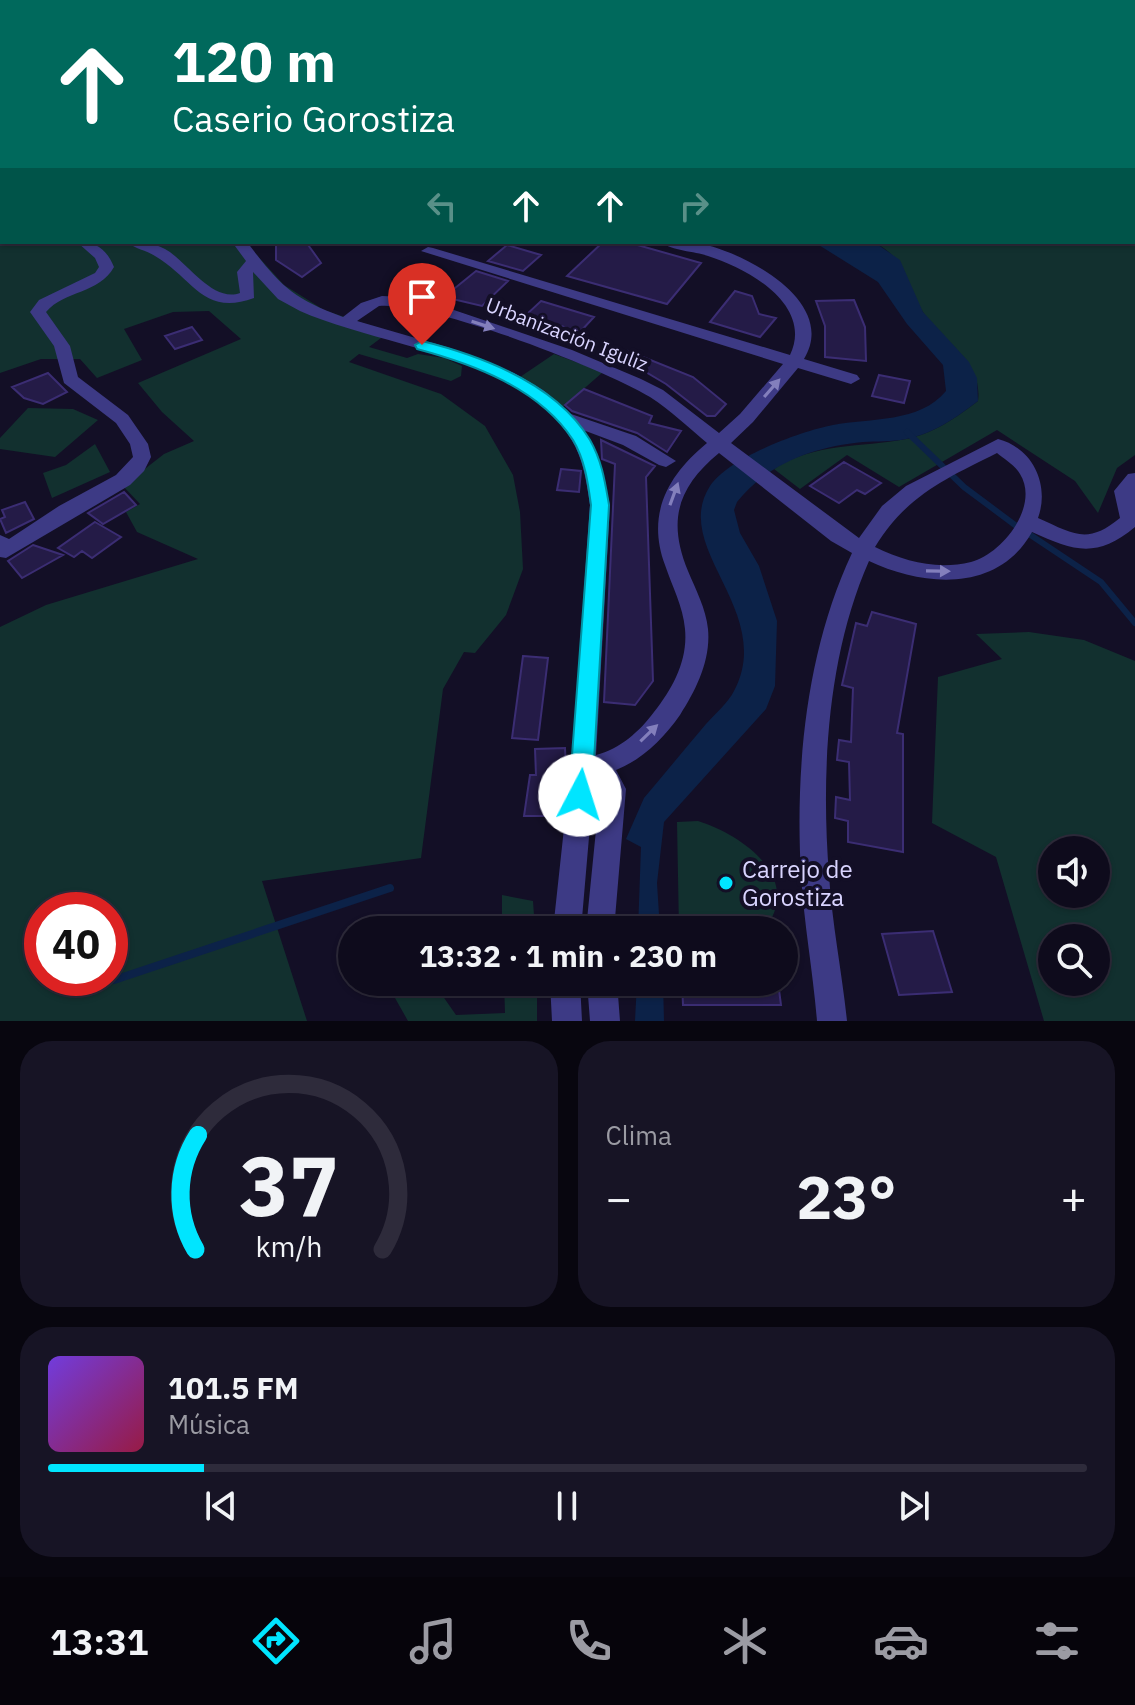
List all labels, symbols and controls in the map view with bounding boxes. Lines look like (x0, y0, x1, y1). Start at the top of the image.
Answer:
text: 120 m (172, 25, 336, 97)
icon: ahead (40, 32, 144, 136)
text: Caserio Gorostiza (172, 95, 455, 142)
icon: left (420, 184, 464, 228)
icon: ahead (504, 184, 548, 228)
icon: ahead (588, 184, 632, 228)
icon: right (672, 184, 716, 228)
pin (388, 263, 456, 345)
icon: arrive (400, 275, 444, 319)
street label: Urbanización Iguliz (482, 291, 652, 377)
one-way arrow (471, 319, 495, 331)
one-way arrow (762, 379, 780, 398)
one-way arrow (668, 482, 681, 506)
one-way arrow (926, 565, 951, 577)
one-way arrow (639, 724, 658, 742)
position arrow (538, 753, 622, 837)
map controls (1038, 836, 1110, 996)
button: sound (1038, 836, 1110, 908)
place label: Carrejo de Gorostiza (742, 853, 853, 913)
marker: Carrejo de Gorostiza (717, 874, 735, 892)
speed limit sign: 40 (24, 892, 128, 996)
button: search (1038, 924, 1110, 996)
text: 13:32 · 1 min · 230 m (419, 936, 717, 975)
text: Clima (606, 1118, 672, 1152)
text: 37 (239, 1131, 339, 1239)
text: 23° (796, 1157, 896, 1236)
text: − (606, 1169, 632, 1226)
text: + (1061, 1169, 1087, 1226)
text: km/h (255, 1228, 322, 1265)
text: 101.5 FM (168, 1368, 299, 1407)
text: Música (168, 1407, 250, 1441)
icon: previous (199, 1484, 243, 1528)
icon: pause (545, 1484, 589, 1528)
icon: next (892, 1484, 936, 1528)
icon: directions (248, 1613, 304, 1669)
icon: music (405, 1613, 461, 1669)
icon: phone (561, 1613, 617, 1669)
icon: climate (717, 1613, 773, 1669)
icon: car (873, 1613, 929, 1669)
icon: filters (1029, 1613, 1085, 1669)
text: 13:31 (50, 1618, 148, 1665)

